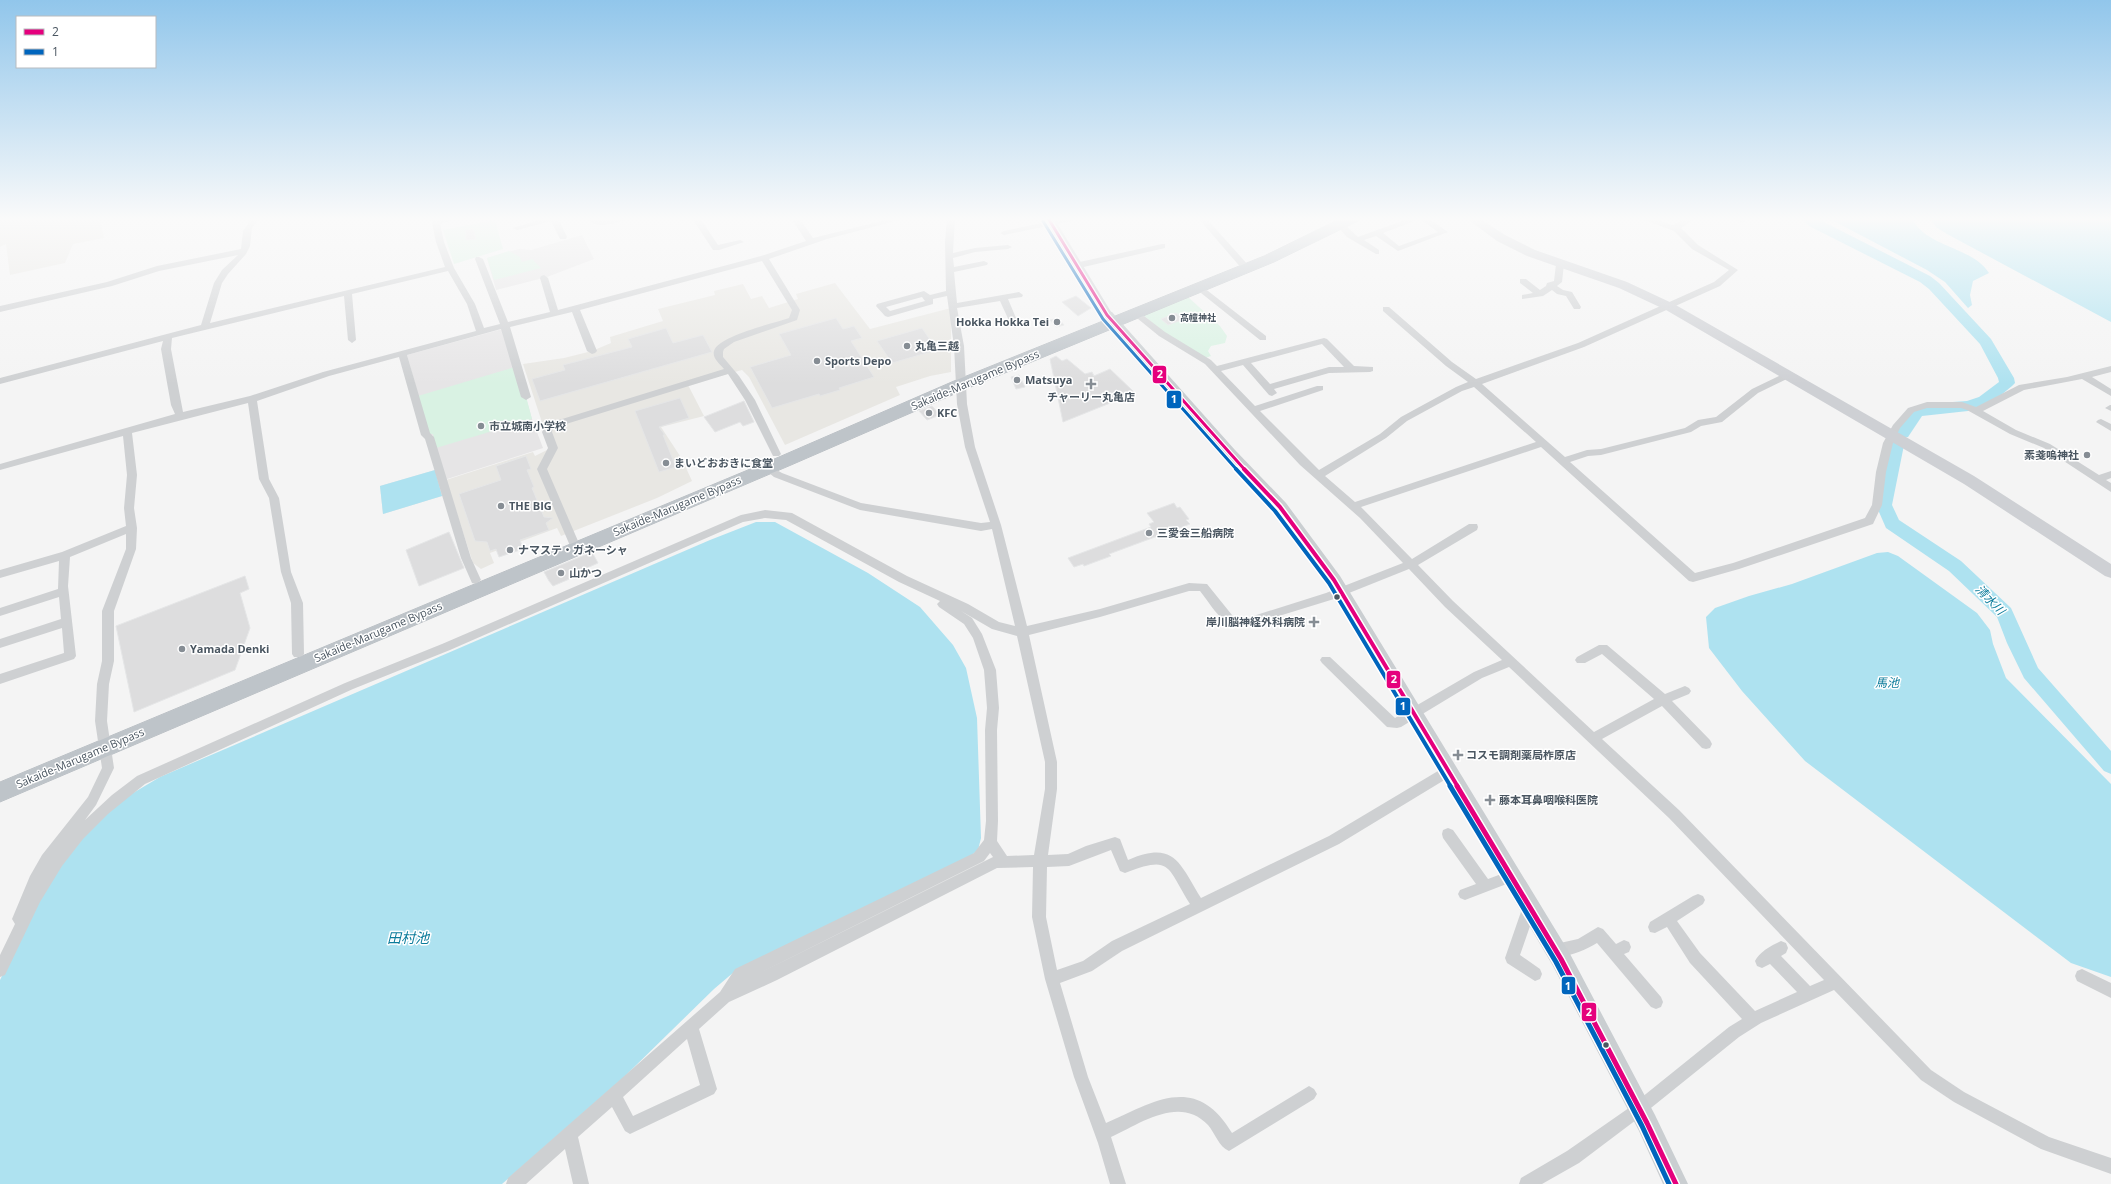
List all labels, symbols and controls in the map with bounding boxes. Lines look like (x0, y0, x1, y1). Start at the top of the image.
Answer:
legend (16, 16, 156, 68)
text: 2 (52, 23, 59, 40)
text: 1 (52, 43, 59, 60)
place label: 高幢神社 (1180, 311, 1216, 324)
marker: 高幢神社 (1167, 313, 1177, 323)
place label: Hokka Hokka Tei (956, 314, 1049, 329)
marker: Hokka Hokka Tei (1052, 317, 1062, 327)
place label: 丸亀三越 (915, 338, 959, 353)
marker: 丸亀三越 (902, 341, 912, 351)
street label: Sakaide-Marugame Bypass (908, 346, 1041, 413)
place label: Sports Depo (825, 353, 892, 368)
marker: Sports Depo (812, 356, 822, 366)
line badge: 2 (1152, 365, 1167, 384)
text: 2 (1157, 366, 1163, 381)
place label: Matsuya (1025, 372, 1072, 387)
marker: Matsuya (1012, 375, 1022, 385)
marker: チャーリー丸亀店 (1086, 379, 1096, 389)
place label: チャーリー丸亀店 (1047, 389, 1135, 404)
line badge: 1 (1166, 390, 1182, 409)
text: 1 (1171, 391, 1177, 406)
place label: KFC (937, 405, 957, 420)
marker: KFC (924, 408, 934, 418)
place label: 市立城南小学校 (489, 418, 566, 433)
marker: 市立城南小学校 (476, 421, 486, 431)
place label: 素戔嗚神社 (2024, 447, 2079, 462)
marker: 素戔嗚神社 (2082, 450, 2092, 460)
place label: まいどおおきに食堂 (674, 455, 773, 470)
marker: まいどおおきに食堂 (661, 458, 671, 468)
street label: Sakaide-Marugame Bypass (610, 472, 743, 539)
place label: THE BIG (509, 498, 552, 513)
marker: THE BIG (496, 501, 506, 511)
place label: 三愛会三船病院 (1157, 525, 1234, 540)
marker: 三愛会三船病院 (1144, 528, 1154, 538)
place label: ナマステ・ガネーシャ (518, 542, 628, 557)
marker: ナマステ・ガネーシャ (505, 545, 515, 555)
place label: 山かつ (569, 565, 602, 580)
marker: 山かつ (556, 568, 566, 578)
water label: 清水川 (1972, 581, 2010, 620)
unlabelled marker (1332, 592, 1342, 602)
street label: Sakaide-Marugame Bypass (311, 598, 444, 665)
place label: 岸川脳神経外科病院 (1206, 614, 1305, 629)
marker: 岸川脳神経外科病院 (1308, 616, 1320, 628)
place label: Yamada Denki (190, 641, 269, 656)
marker: Yamada Denki (177, 644, 187, 654)
line badge: 2 (1386, 670, 1401, 689)
text: 2 (1391, 671, 1397, 686)
water label: 馬池 (1875, 674, 1900, 691)
line badge: 1 (1395, 697, 1411, 716)
text: 1 (1400, 698, 1406, 713)
street label: Sakaide-Marugame Bypass (13, 724, 146, 791)
place label: コスモ調剤薬局柞原店 (1466, 747, 1576, 762)
marker: コスモ調剤薬局柞原店 (1453, 750, 1463, 760)
place label: 藤本耳鼻咽喉科医院 (1499, 792, 1598, 807)
marker: 藤本耳鼻咽喉科医院 (1484, 794, 1496, 806)
water label: 田村池 (387, 928, 431, 947)
line badge: 1 (1561, 976, 1576, 995)
text: 1 (1565, 978, 1571, 993)
line badge: 2 (1581, 1002, 1597, 1022)
text: 2 (1586, 1004, 1592, 1019)
unlabelled marker (1601, 1040, 1611, 1050)

